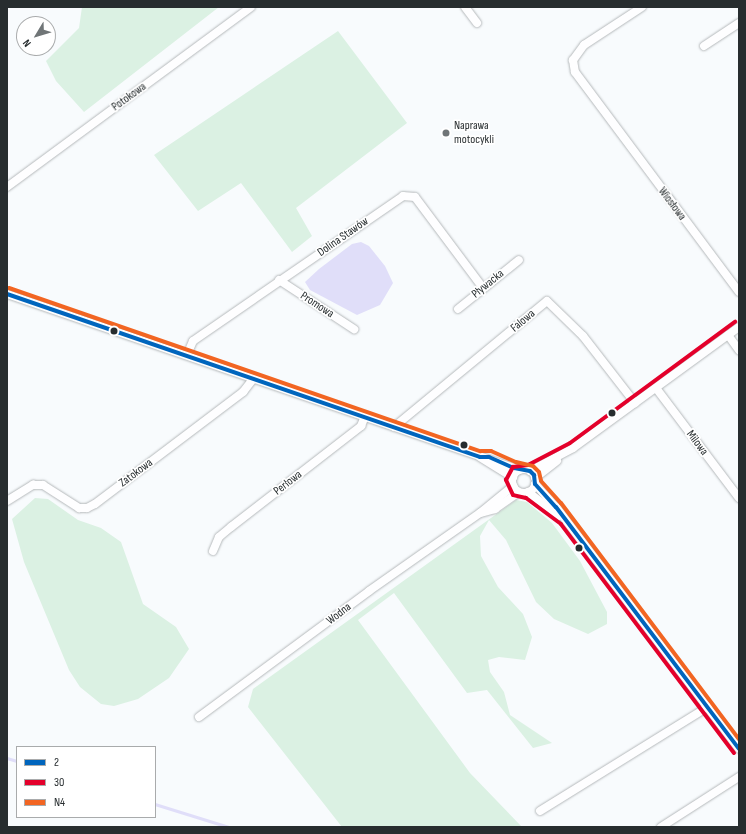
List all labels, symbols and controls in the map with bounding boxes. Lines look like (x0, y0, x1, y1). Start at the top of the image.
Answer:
north arrow (16, 16, 56, 56)
text: N (20, 37, 34, 49)
street label: Potokowa (109, 80, 149, 114)
place label: Naprawa motocykli (454, 119, 494, 147)
marker: Naprawa motocykli (441, 128, 451, 138)
street label: Wiosłowa (655, 185, 689, 223)
street label: Dolina Stawów (315, 214, 371, 260)
street label: Pływacka (469, 267, 507, 301)
street label: Promowa (298, 289, 336, 321)
street label: Falowa (508, 307, 538, 335)
unlabelled marker (109, 326, 119, 336)
unlabelled marker (607, 408, 617, 418)
street label: Milowa (683, 428, 711, 458)
unlabelled marker (459, 440, 469, 450)
street label: Zatokowa (116, 456, 156, 490)
street label: Perłowa (271, 467, 305, 499)
unlabelled marker (574, 543, 584, 553)
street label: Wodna (324, 600, 354, 628)
legend (16, 746, 156, 818)
text: 2 (54, 755, 59, 770)
text: 30 (54, 775, 64, 790)
text: N4 (54, 795, 65, 810)

